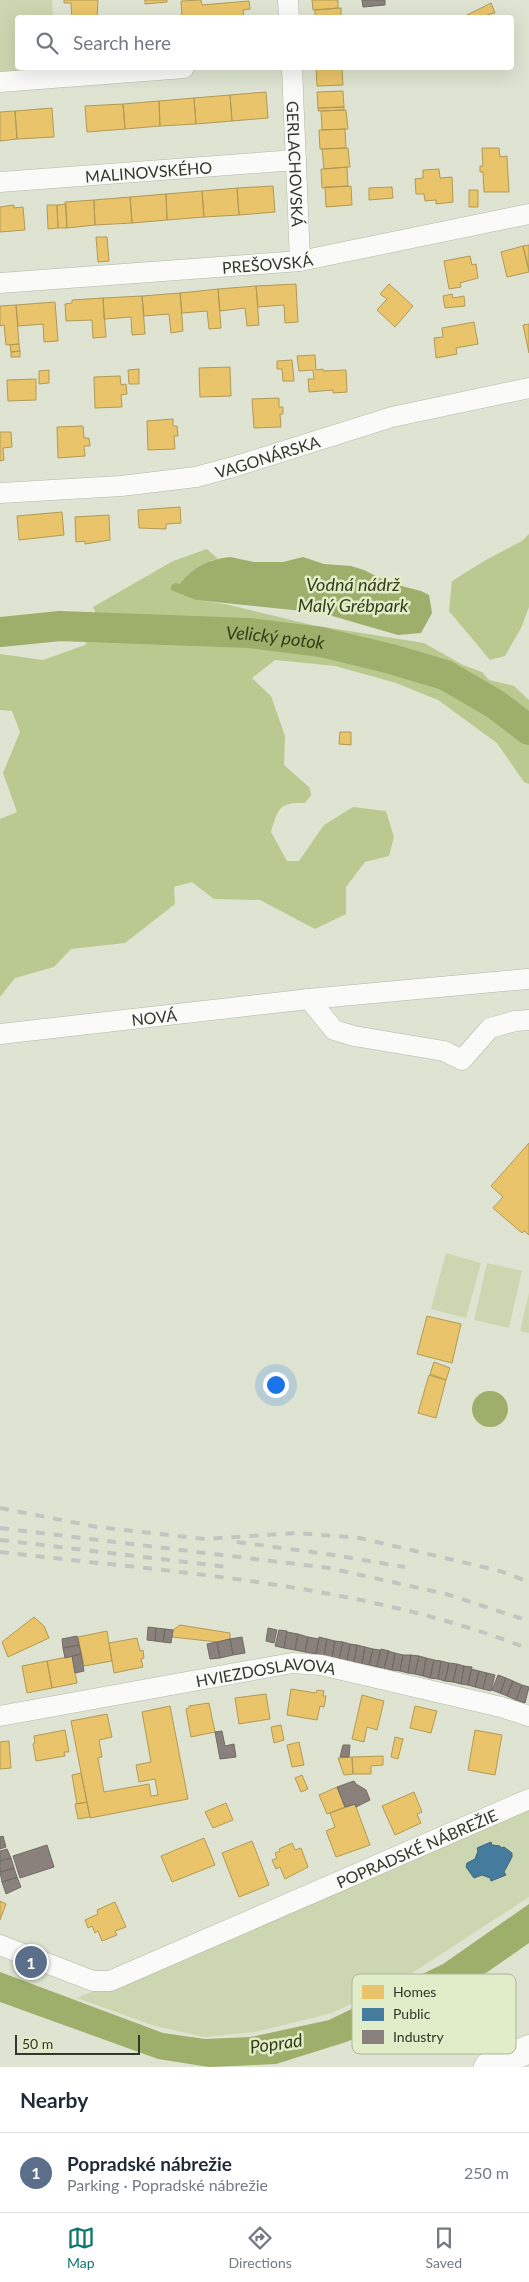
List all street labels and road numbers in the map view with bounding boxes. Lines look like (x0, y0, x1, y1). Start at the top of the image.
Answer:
street label: GERLACHOVSKÁ (284, 101, 308, 227)
street label: MALINOVSKÉHO (84, 157, 213, 185)
street label: PREŠOVSKÁ (221, 249, 314, 276)
street label: VAGONÁRSKA (213, 431, 322, 481)
street label: NOVÁ (130, 1005, 178, 1029)
street label: HVIEZDOSLAVOVA (194, 1653, 338, 1690)
street label: POPRADSKÉ NÁBREŽIE (333, 1804, 500, 1891)

